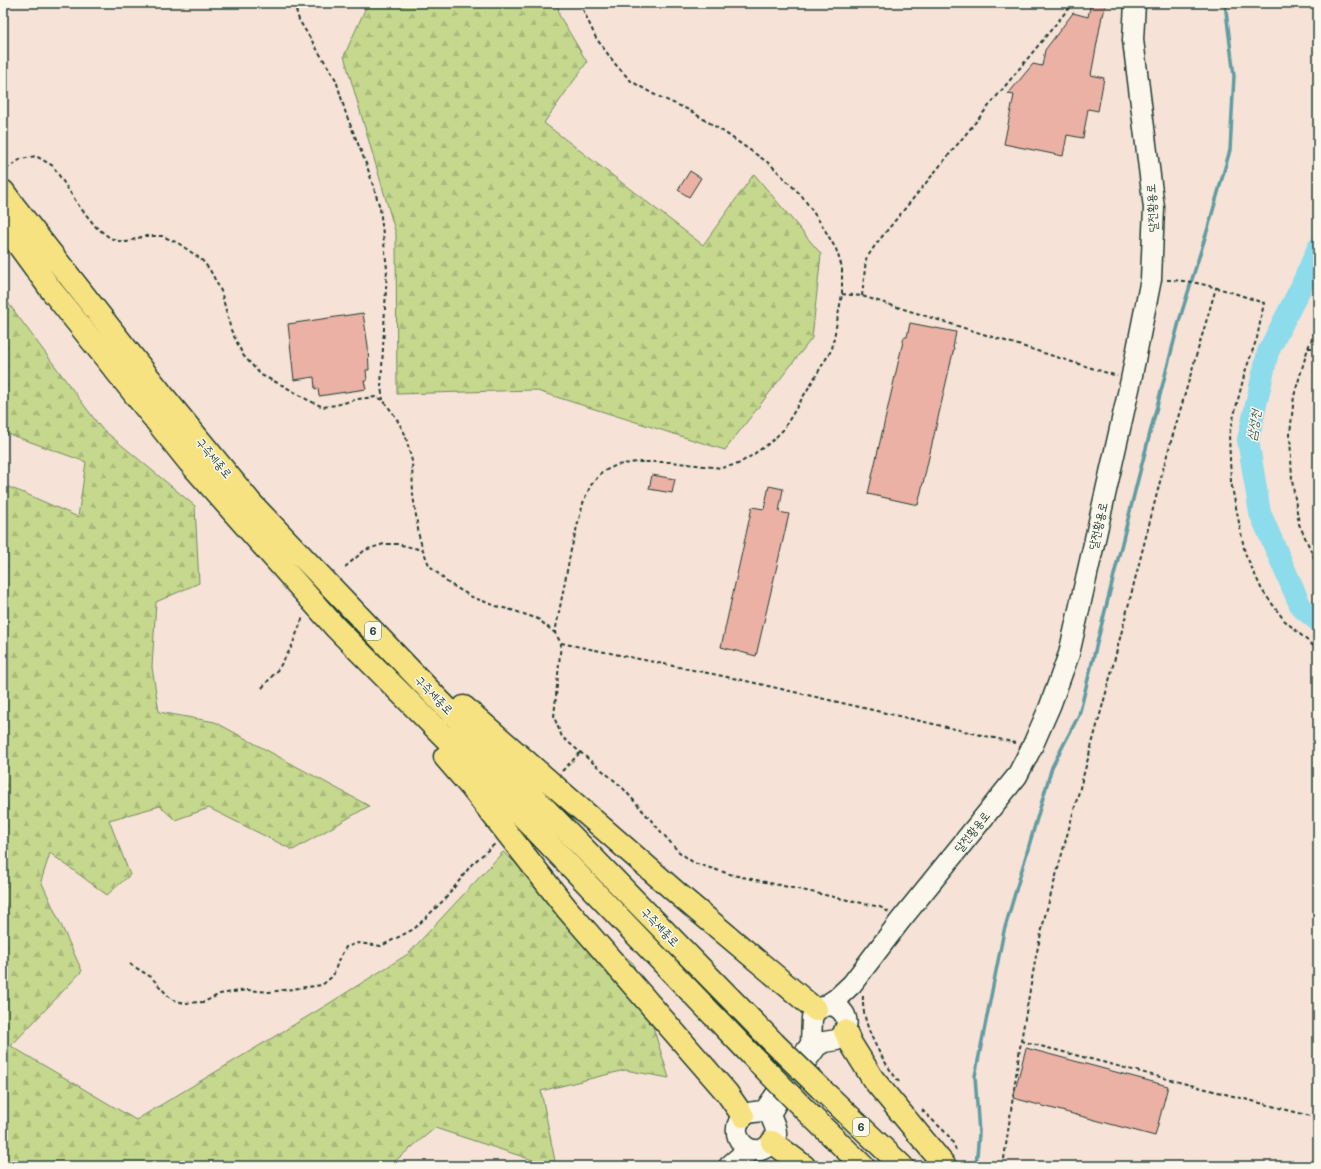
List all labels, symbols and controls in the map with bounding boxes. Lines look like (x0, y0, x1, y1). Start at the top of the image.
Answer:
street label: 달전황용로 (1142, 184, 1160, 233)
water label: 삼성천 (1241, 406, 1264, 442)
street label: 구즉세종로 (193, 434, 236, 481)
street label: 달전황용로 (1084, 500, 1110, 551)
road number: 6 (365, 622, 381, 640)
street label: 구즉세종로 (412, 671, 457, 717)
street label: 달전황용로 (950, 808, 993, 855)
street label: 구즉세종로 (638, 903, 683, 949)
road number: 6 (853, 1118, 869, 1136)

